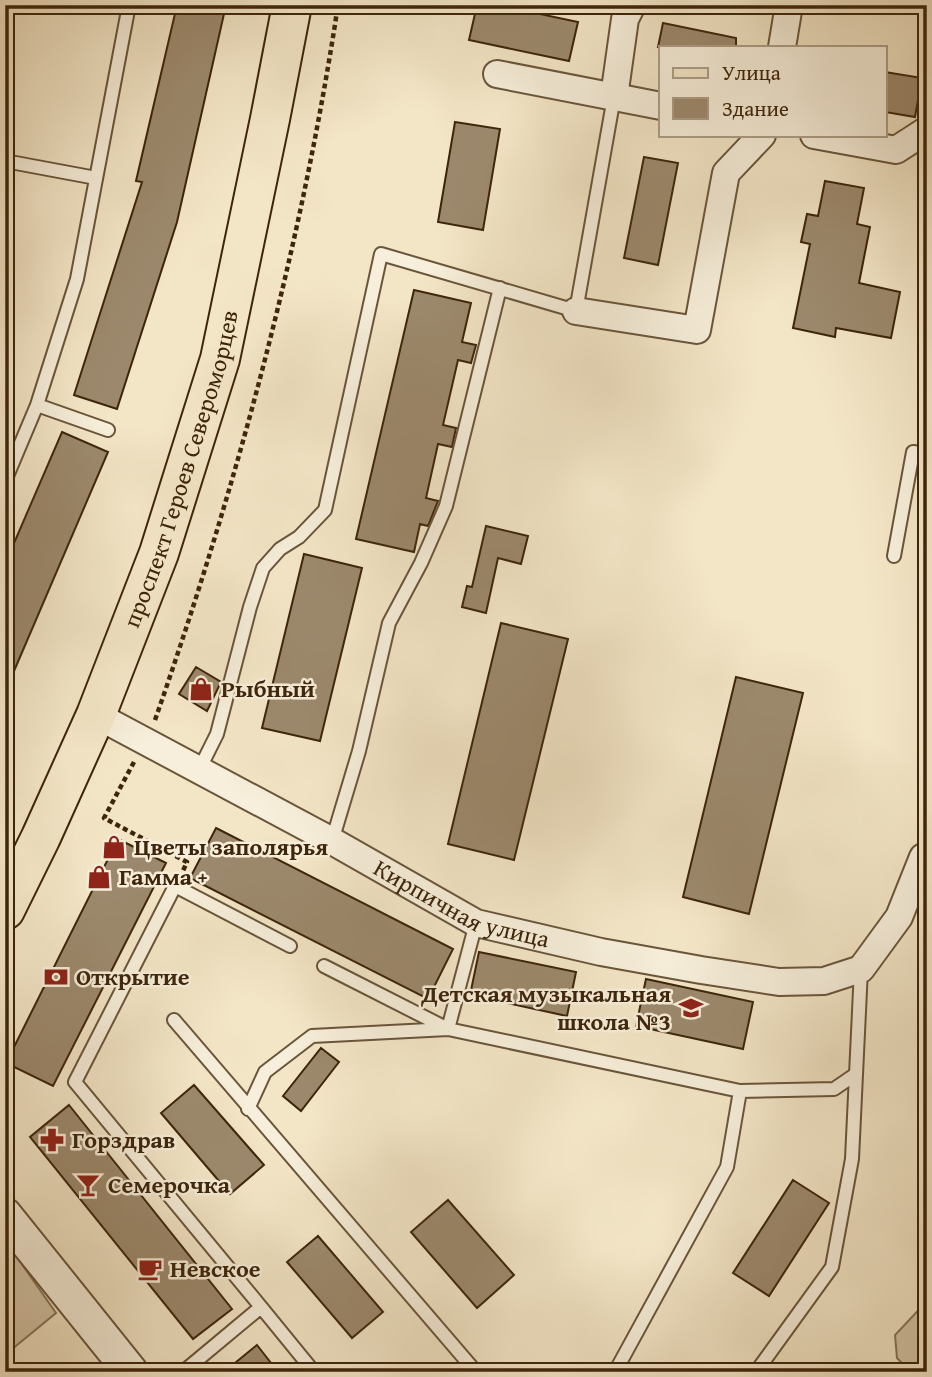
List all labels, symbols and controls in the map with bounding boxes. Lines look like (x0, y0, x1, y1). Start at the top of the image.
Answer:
legend (659, 46, 886, 136)
text: Улица (722, 57, 781, 88)
text: Здание (722, 93, 789, 124)
street label: проспект Героев Североморцев (114, 307, 247, 633)
place label: Рыбный (221, 671, 315, 706)
shop icon: Рыбный (187, 675, 215, 703)
place label: Цветы заполярья (134, 829, 328, 864)
shop icon: Цветы заполярья (100, 833, 128, 861)
street label: Кирпичная улица (367, 850, 554, 957)
place label: Гамма + (119, 859, 208, 894)
shop icon: Гамма + (85, 863, 113, 891)
place label: Открытие (76, 959, 190, 994)
bank icon: Открытие (42, 963, 70, 991)
place label: Детская музыкальная школа №3 (420, 976, 671, 1039)
school or university icon: Детская музыкальная школа №3 (677, 994, 705, 1022)
place label: Горздрав (72, 1122, 175, 1157)
pharmacy icon: Горздрав (38, 1126, 66, 1154)
place label: Семерочка (108, 1167, 231, 1202)
bar icon: Семерочка (74, 1171, 102, 1199)
place label: Невское (170, 1251, 261, 1286)
cafe icon: Невское (136, 1255, 164, 1283)

